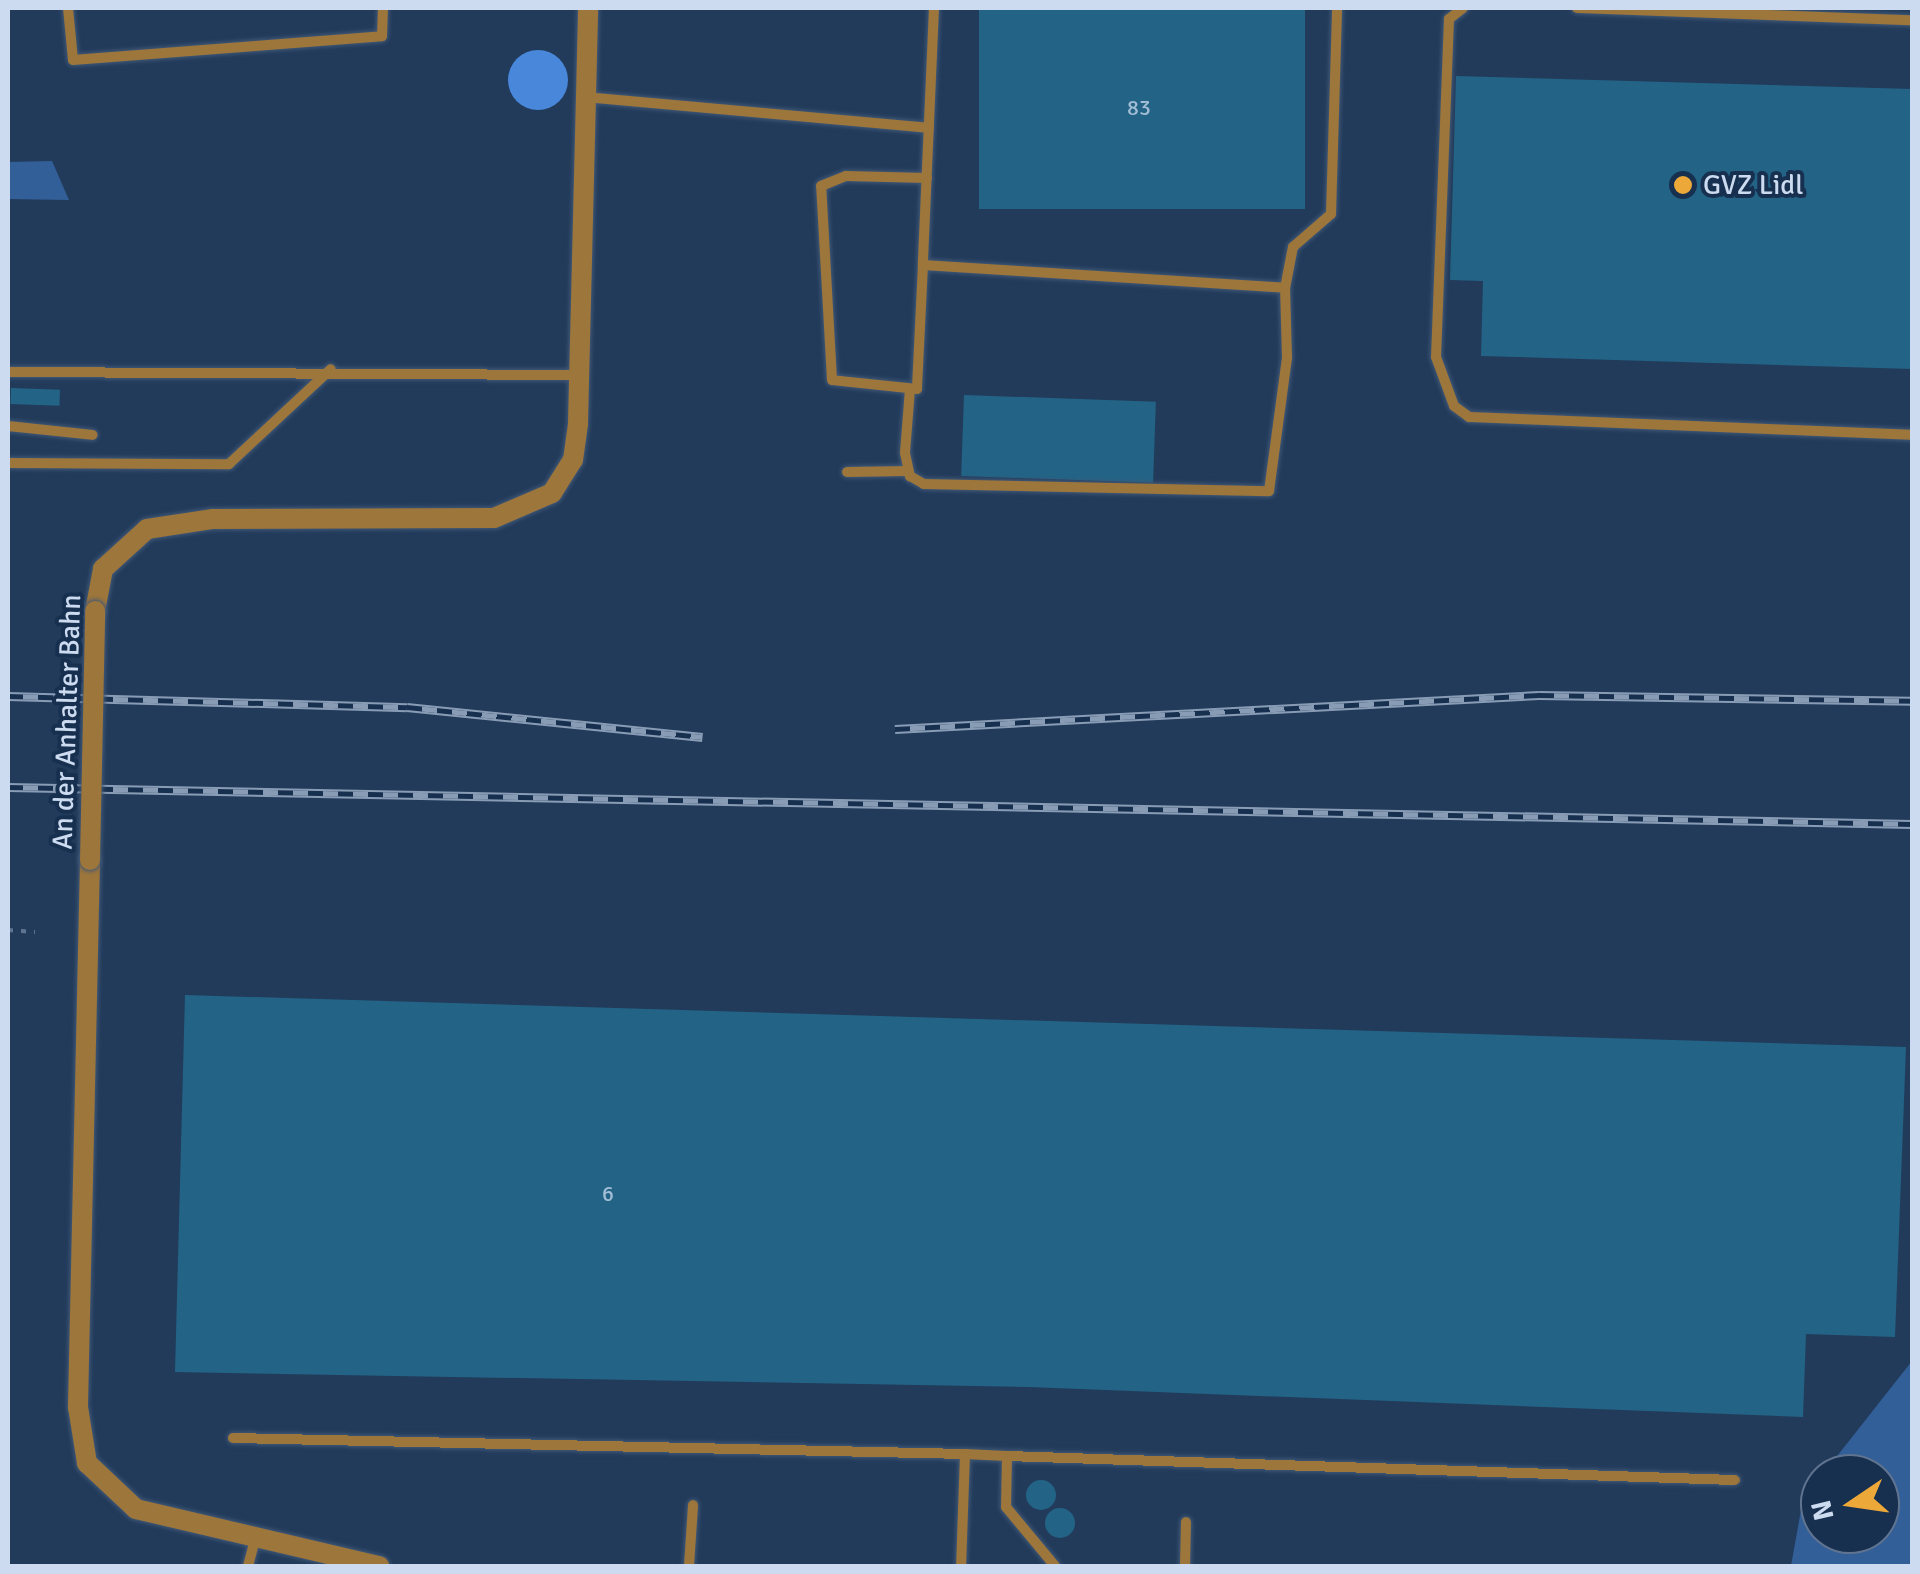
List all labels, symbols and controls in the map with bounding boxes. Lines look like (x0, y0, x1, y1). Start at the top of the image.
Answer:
house number: 83 (1127, 95, 1151, 121)
place label: GVZ Lidl (1703, 168, 1803, 202)
marker: GVZ Lidl (1672, 174, 1694, 196)
street label: An der Anhalter Bahn (46, 594, 88, 850)
house number: 6 (602, 1181, 614, 1207)
north arrow (1800, 1454, 1900, 1554)
text: N (1804, 1497, 1841, 1524)

